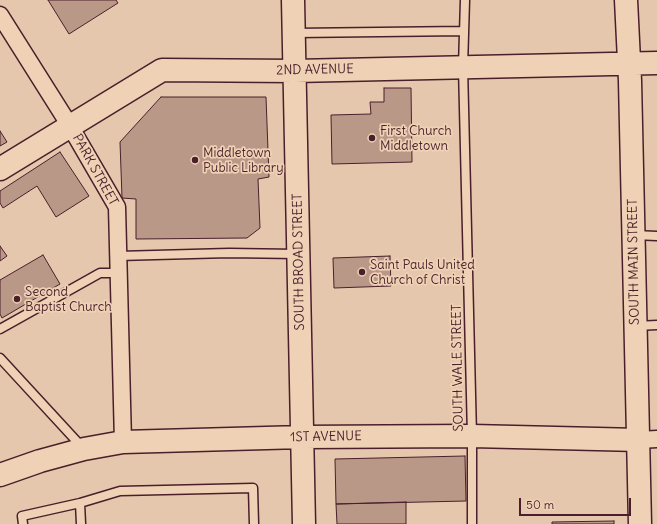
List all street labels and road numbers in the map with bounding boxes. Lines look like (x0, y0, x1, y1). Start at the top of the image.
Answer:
street label: 2ND AVENUE (276, 62, 354, 78)
street label: PARK STREET (69, 131, 121, 209)
street label: SOUTH BROAD STREET (290, 193, 308, 331)
street label: SOUTH MAIN STREET (625, 199, 643, 325)
street label: SOUTH WALE STREET (449, 304, 467, 432)
street label: 1ST AVENUE (290, 429, 362, 445)

